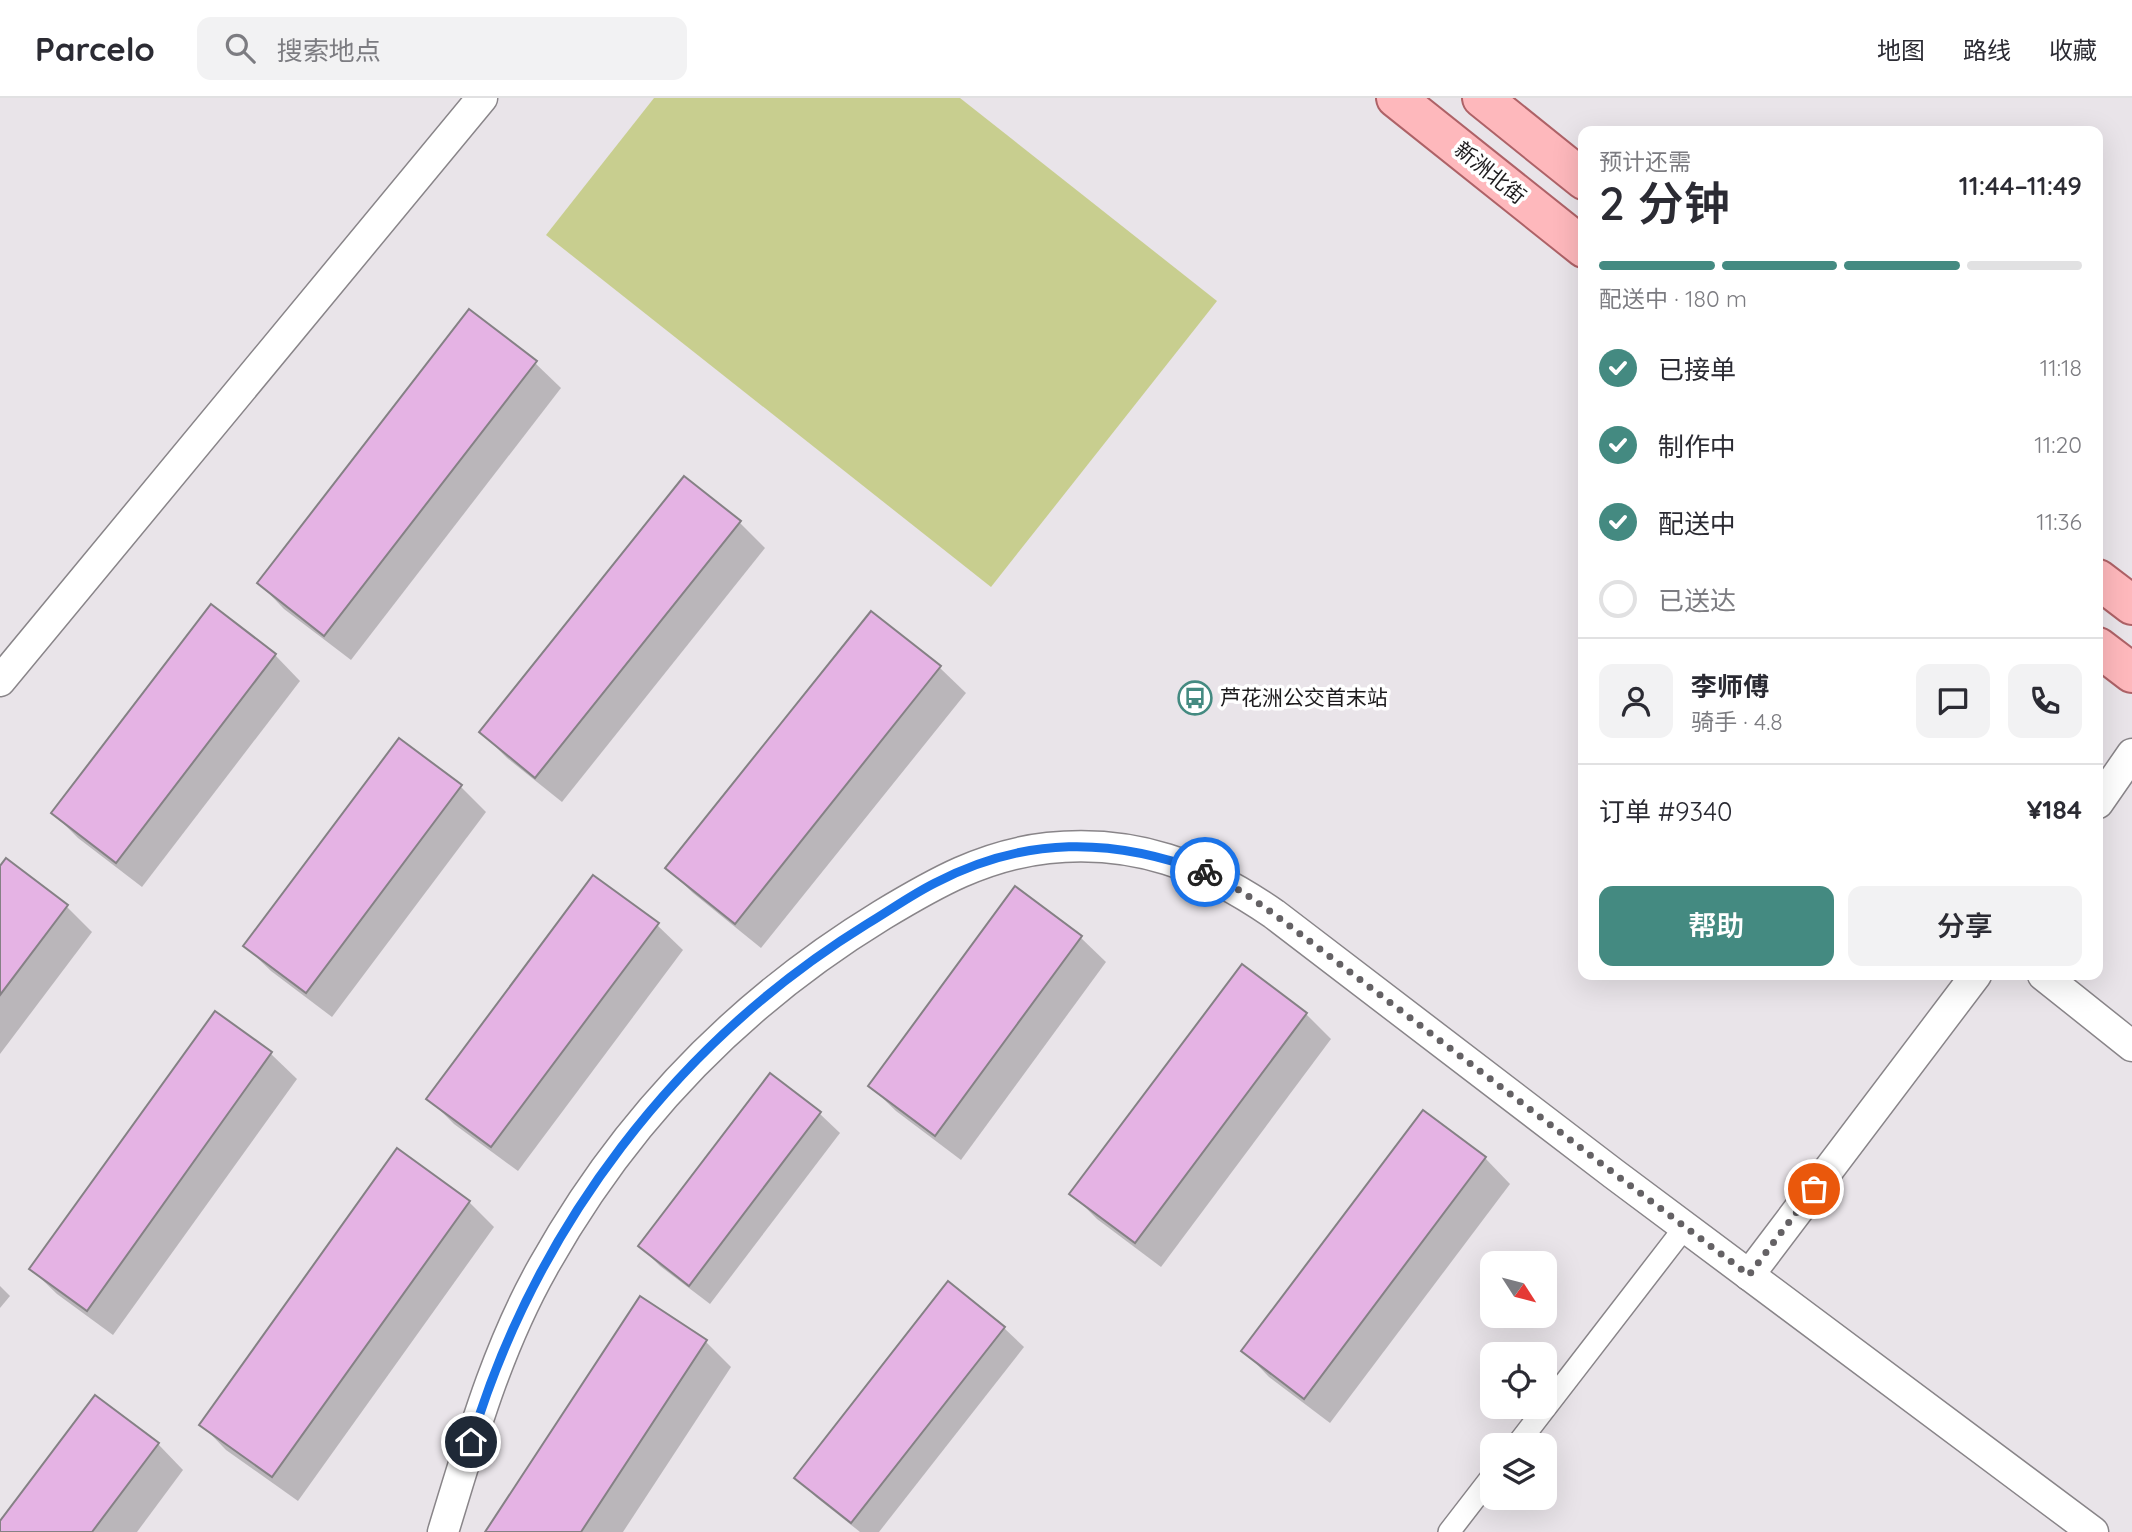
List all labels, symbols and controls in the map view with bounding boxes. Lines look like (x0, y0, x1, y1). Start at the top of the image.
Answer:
search box (197, 17, 687, 80)
text: Parcelo (35, 28, 155, 69)
icon: search (221, 29, 259, 67)
text: 搜索地点 (277, 34, 381, 67)
text: 地图 (1877, 35, 1925, 65)
text: 路线 (1963, 35, 2011, 65)
text: 收藏 (2049, 35, 2097, 65)
street label: 新洲北街 (1450, 136, 1531, 209)
text: 预计还需 (1599, 147, 1691, 176)
text: 11:44–11:49 (1959, 169, 2082, 202)
text: 2 分钟 (1599, 174, 1730, 232)
text: 配送中 · 180 m (1599, 284, 1747, 313)
icon: check (1599, 349, 1637, 387)
text: 已接单 (1658, 353, 1736, 386)
text: 11:18 (2040, 353, 2082, 382)
icon: check (1599, 426, 1637, 464)
text: 制作中 (1658, 430, 1736, 463)
text: 11:20 (2034, 430, 2082, 459)
icon: check (1599, 503, 1637, 541)
text: 配送中 (1658, 507, 1736, 540)
text: 11:36 (2036, 507, 2082, 536)
text: 已送达 (1658, 584, 1736, 617)
button: person (1599, 664, 1673, 738)
button: chat (1916, 664, 1990, 738)
button: phone (2008, 664, 2082, 738)
text: 李师傅 (1691, 670, 1769, 703)
bus stop icon: 芦花洲公交首末站 (1176, 679, 1214, 717)
place label: 芦花洲公交首末站 (1220, 684, 1388, 710)
text: 骑手 · 4.8 (1691, 707, 1783, 736)
text: ¥184 (2027, 793, 2082, 826)
text: 订单 #9340 (1599, 795, 1732, 828)
courier (1170, 837, 1240, 907)
icon: bike (1186, 853, 1224, 891)
button: 帮助 (1599, 886, 1834, 966)
button: 分享 (1848, 886, 2082, 966)
pin (1784, 1159, 1844, 1219)
icon: bag (1795, 1170, 1833, 1208)
north arrow (1480, 1251, 1558, 1328)
map controls (1480, 1251, 1557, 1510)
button: locate (1480, 1342, 1557, 1419)
pin (441, 1412, 501, 1472)
icon: home (452, 1423, 490, 1461)
button: layers (1480, 1433, 1557, 1510)

